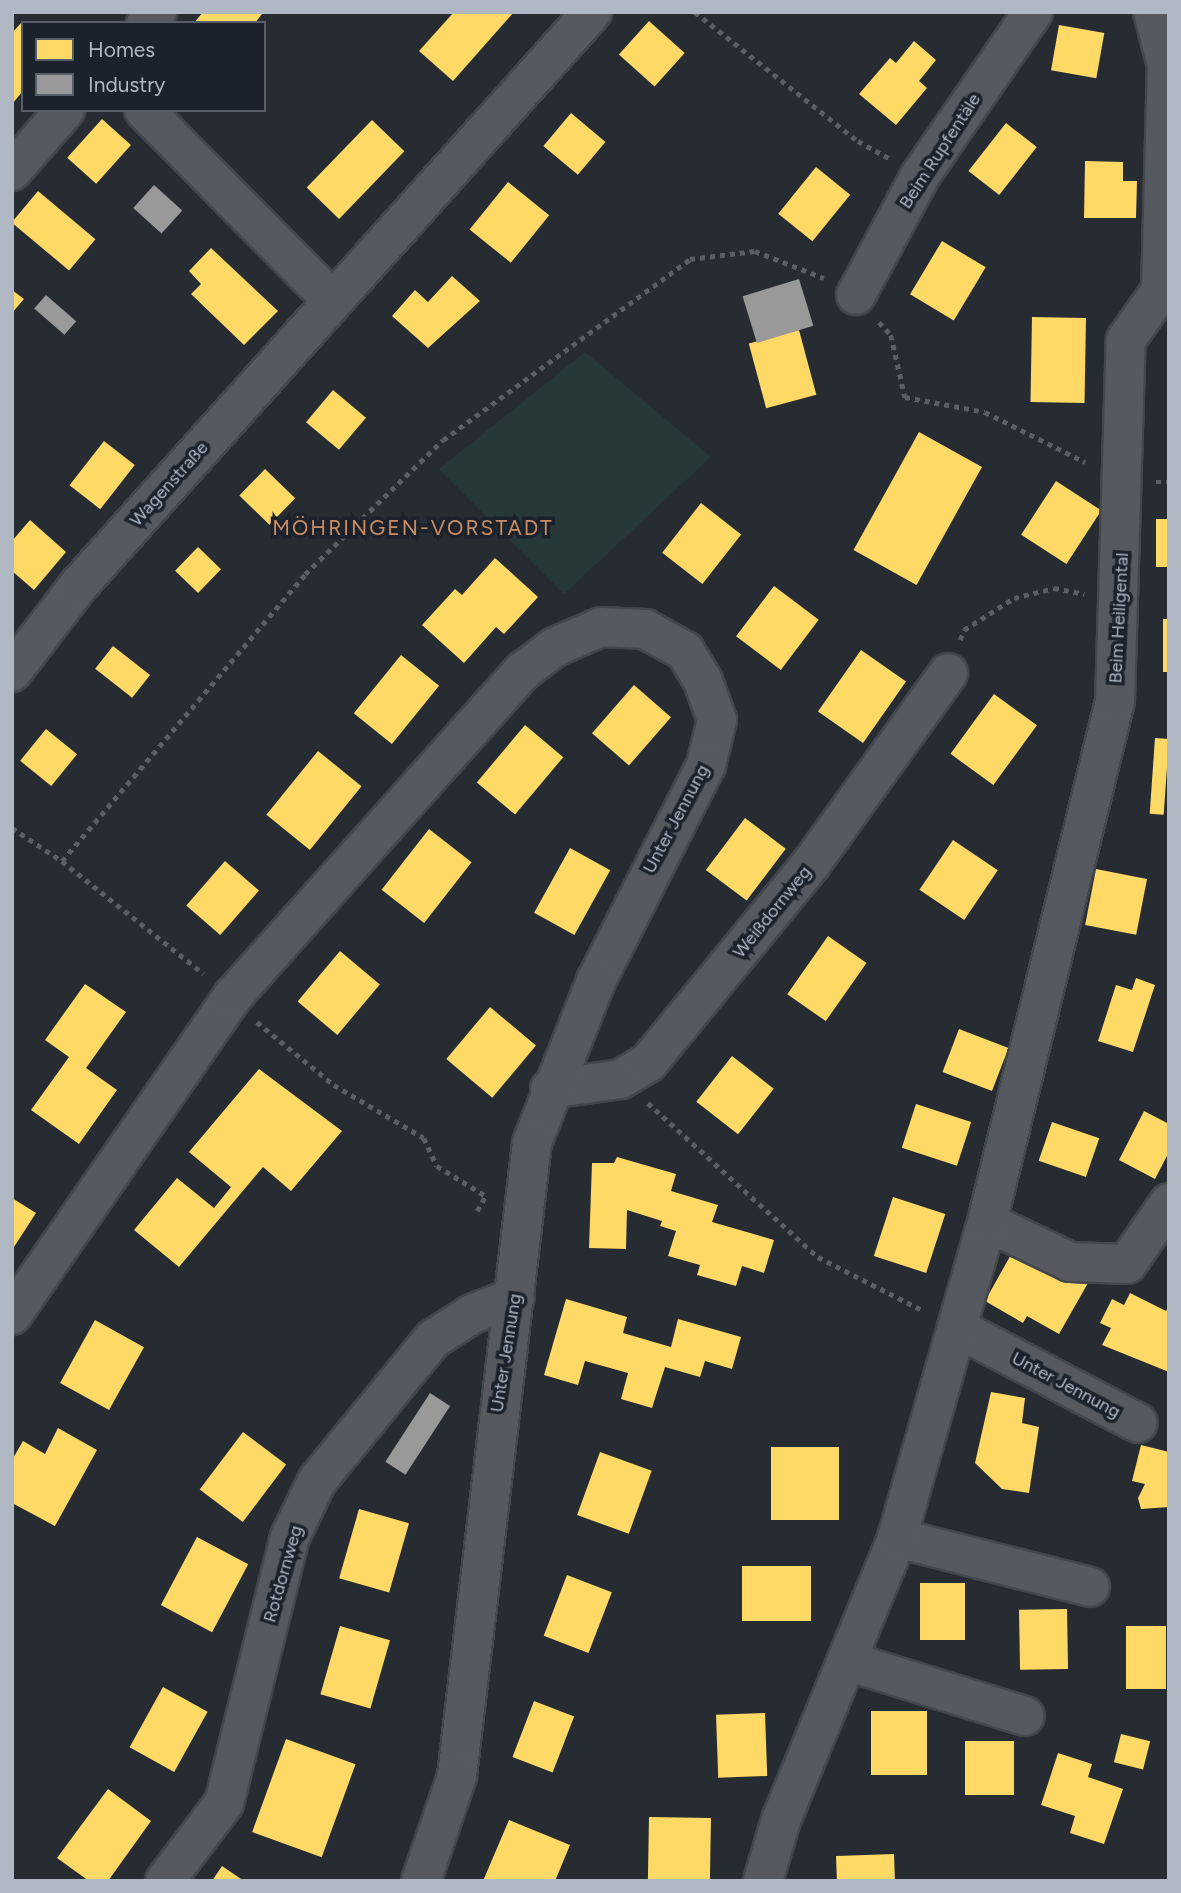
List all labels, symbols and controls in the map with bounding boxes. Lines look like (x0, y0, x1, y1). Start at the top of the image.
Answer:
legend (21, 21, 266, 112)
text: Homes (88, 37, 155, 62)
text: Industry (88, 72, 165, 97)
street label: Beim Rupfentäle (895, 89, 985, 213)
street label: Wagenstraße (125, 437, 213, 531)
district label: MÖHRINGEN-VORSTADT (275, 515, 551, 541)
street label: Beim Heiligental (1105, 552, 1133, 684)
street label: Unter Jennung (638, 761, 714, 877)
street label: Weißdornweg (728, 862, 816, 962)
street label: Unter Jennung (486, 1292, 526, 1414)
street label: Unter Jennung (1008, 1347, 1124, 1423)
street label: Rotdornweg (259, 1523, 307, 1625)

